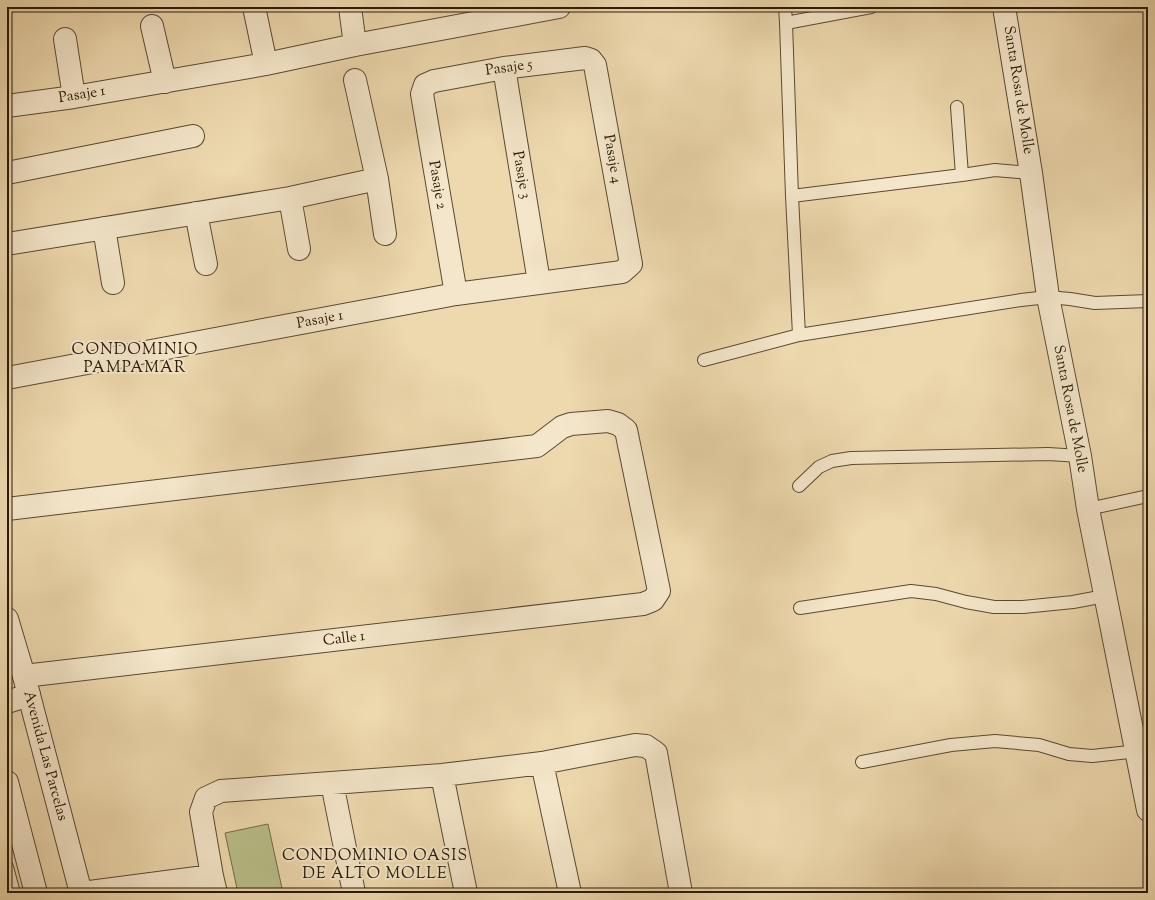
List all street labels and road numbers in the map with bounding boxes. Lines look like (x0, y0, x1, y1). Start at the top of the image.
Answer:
street label: Santa Rosa de Molle (997, 24, 1039, 156)
street label: Pasaje 5 (484, 54, 534, 82)
street label: Pasaje 1 (57, 81, 107, 109)
street label: Pasaje 4 (597, 133, 627, 186)
street label: Pasaje 3 (506, 149, 536, 201)
street label: Pasaje 2 (422, 159, 452, 211)
street label: Pasaje 1 (295, 305, 345, 335)
street label: Santa Rosa de Molle (1047, 343, 1093, 475)
street label: Calle 1 (322, 626, 366, 652)
street label: Avenida Las Parcelas (18, 689, 72, 823)

